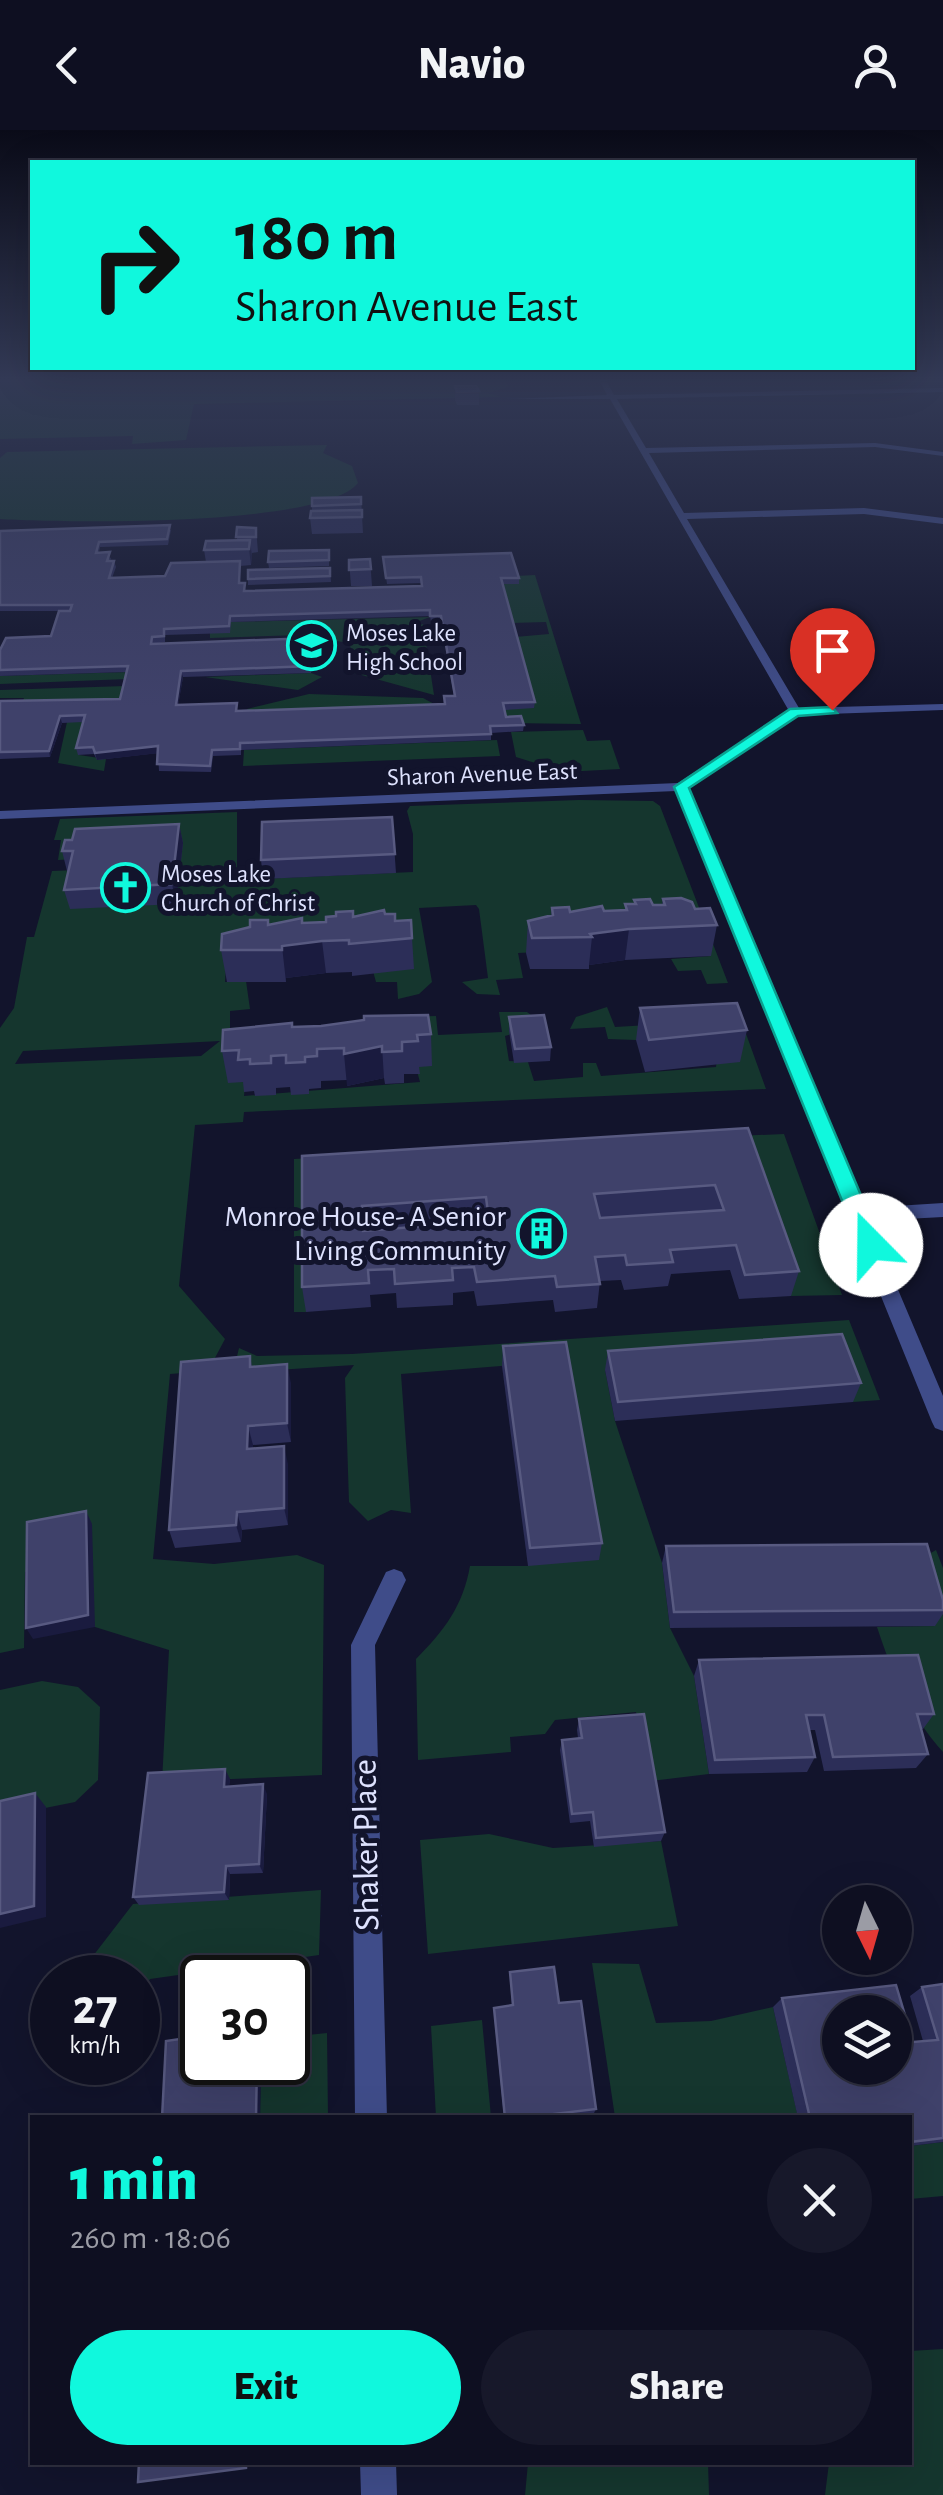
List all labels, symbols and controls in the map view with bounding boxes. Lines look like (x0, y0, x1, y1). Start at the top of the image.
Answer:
icon: back (40, 38, 95, 93)
icon: person (848, 38, 903, 93)
text: Navio (418, 42, 525, 87)
icon: right (70, 200, 200, 330)
text: 180 m (235, 203, 398, 273)
text: Sharon Avenue East (235, 285, 578, 330)
pin (790, 608, 875, 711)
school or university icon: Moses Lake High School (285, 620, 337, 672)
place label: Moses Lake High School (346, 621, 463, 675)
icon: arrive (805, 623, 860, 678)
street label: Sharon Avenue East (387, 759, 578, 790)
church icon: Moses Lake Church of Christ (100, 861, 152, 913)
place label: Moses Lake Church of Christ (161, 862, 315, 916)
position arrow (819, 1193, 923, 1297)
place label: Monroe House- A Senior Living Community (225, 1202, 506, 1266)
building icon: Monroe House- A Senior Living Community (515, 1207, 567, 1259)
street label: Shaker Place (348, 1759, 385, 1931)
north arrow (822, 1885, 912, 1975)
map controls (822, 1885, 912, 2085)
speed limit sign: 30 (180, 1955, 310, 2085)
text: 27 (72, 1983, 118, 2033)
button: layers (822, 1995, 912, 2085)
text: km/h (69, 2033, 121, 2058)
button: close (767, 2148, 872, 2253)
text: 1 min (70, 2151, 198, 2211)
text: 260 m · 18:06 (70, 2222, 231, 2254)
button: Exit (70, 2330, 461, 2445)
button: Share (481, 2330, 872, 2445)

